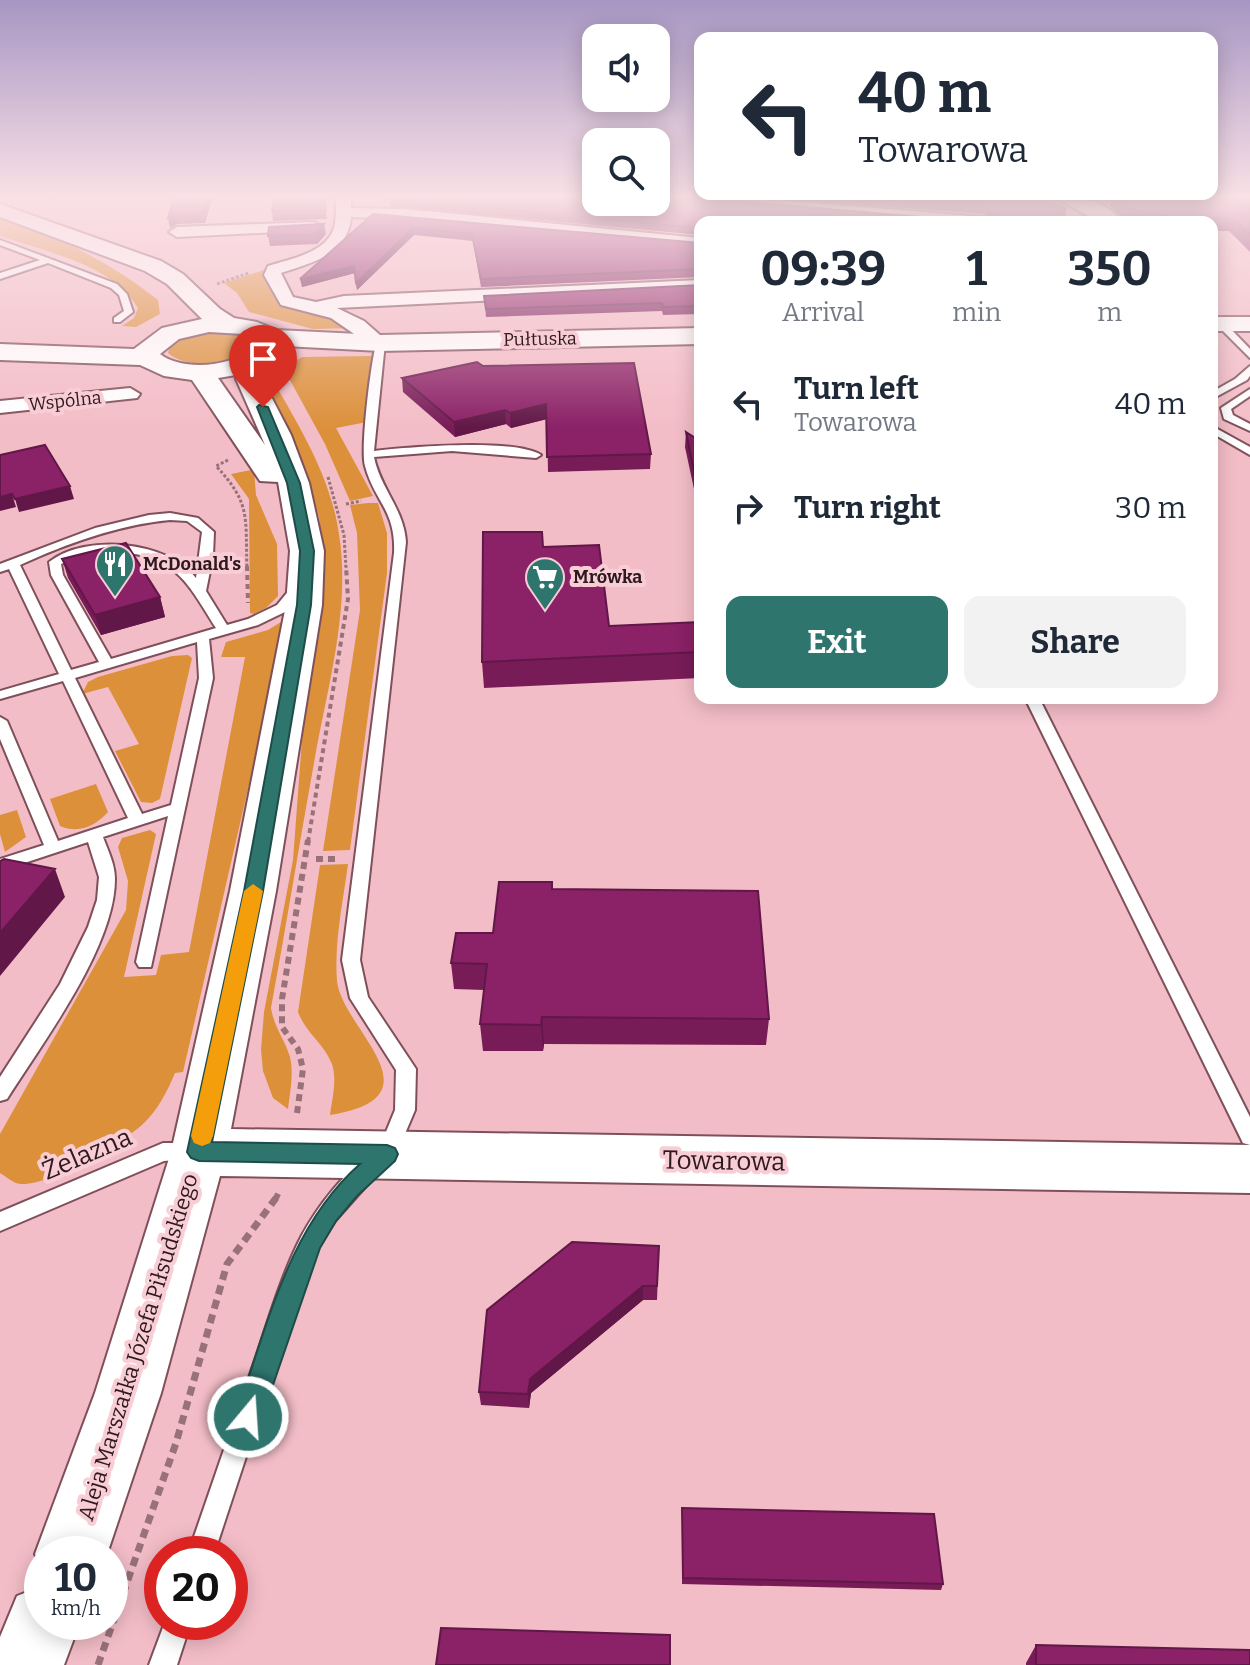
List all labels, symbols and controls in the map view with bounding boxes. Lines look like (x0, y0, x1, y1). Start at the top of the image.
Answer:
map controls (582, 24, 670, 216)
button: sound (582, 24, 670, 112)
text: 40 m (858, 60, 991, 127)
icon: left (726, 64, 830, 168)
button: search (582, 128, 670, 216)
text: Towarowa (858, 128, 1028, 172)
text: 09:39 (760, 240, 886, 298)
text: 1 (966, 240, 987, 298)
text: 350 (1067, 240, 1152, 298)
text: Arrival (782, 297, 864, 328)
text: min (952, 297, 1001, 328)
text: m (1097, 297, 1122, 328)
pin (229, 325, 297, 407)
street label: Pułtuska (503, 327, 577, 351)
icon: arrive (241, 337, 285, 381)
text: Turn left (794, 371, 919, 407)
icon: left (726, 382, 770, 426)
street label: Wspólna (27, 386, 103, 416)
text: 40 m (1115, 386, 1186, 422)
text: Towarowa (794, 407, 917, 438)
icon: right (726, 486, 770, 530)
text: Turn right (794, 490, 941, 526)
text: 30 m (1115, 490, 1186, 526)
restaurant icon: McDonald's (94, 543, 136, 598)
place label: McDonald's (143, 553, 241, 575)
supermarket icon: Mrówka (524, 556, 566, 611)
place label: Mrówka (573, 566, 642, 588)
button: Exit (726, 596, 948, 688)
button: Share (964, 596, 1186, 688)
street label: Żelazna (37, 1121, 137, 1187)
street label: Towarowa (662, 1144, 786, 1178)
street label: Aleja Marszałka Józefa Piłsudskiego (72, 1170, 204, 1524)
position arrow (206, 1375, 290, 1459)
speed limit sign: 20 (144, 1536, 248, 1640)
text: 10 (55, 1554, 97, 1602)
text: km/h (51, 1596, 101, 1620)

